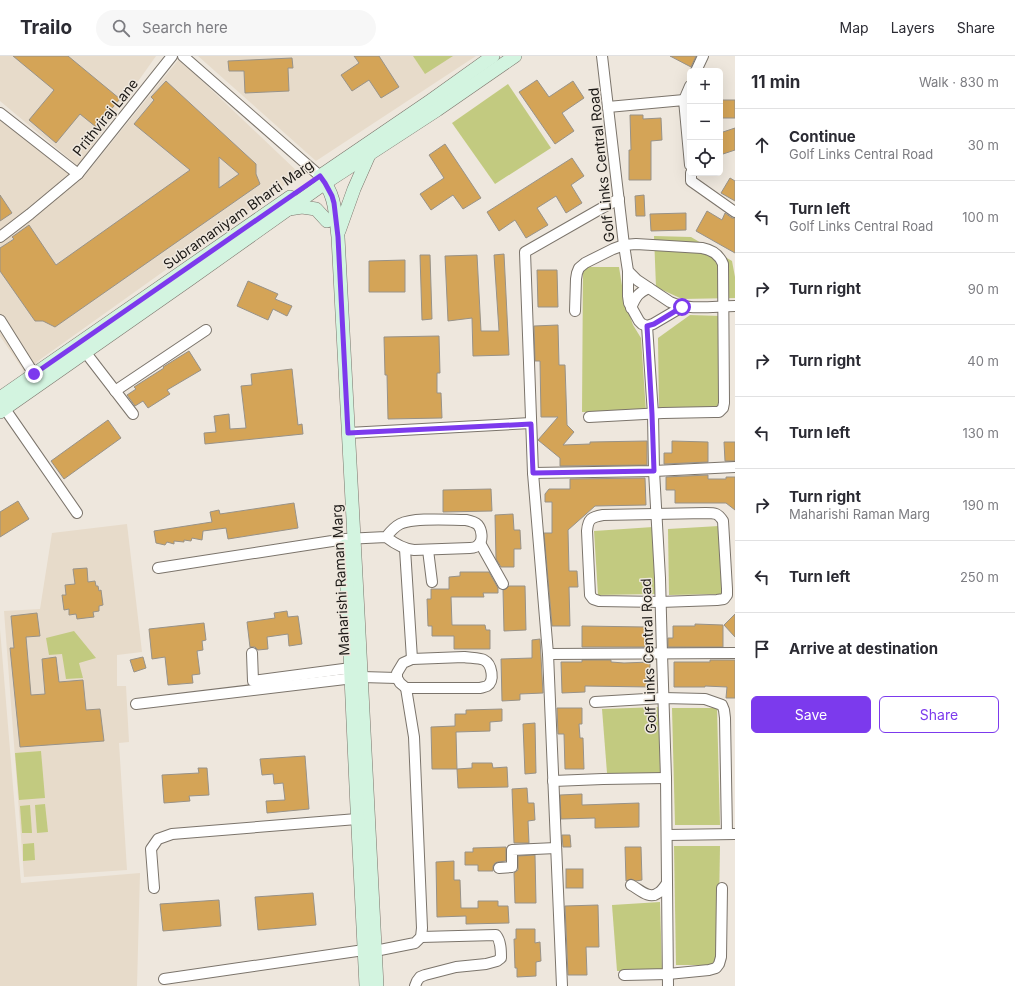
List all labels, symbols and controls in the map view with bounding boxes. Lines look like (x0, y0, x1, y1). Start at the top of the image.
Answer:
search box (96, 10, 376, 46)
text: Trailo (20, 16, 72, 39)
icon: search (110, 17, 132, 39)
text: Search here (142, 18, 228, 37)
text: Map (840, 19, 869, 36)
text: Layers (891, 19, 935, 36)
text: Share (957, 19, 995, 36)
map controls (687, 68, 723, 176)
button: + (687, 68, 723, 104)
text: 11 min (751, 72, 800, 92)
text: Walk · 830 m (919, 74, 999, 90)
street label: Prithviraj Lane (69, 75, 141, 159)
street label: Golf Links Central Road (584, 87, 618, 243)
button: − (687, 104, 723, 140)
text: Continue (789, 127, 856, 146)
icon: ahead (751, 134, 773, 156)
text: 30 m (968, 137, 999, 153)
button: locate (687, 140, 723, 176)
text: Golf Links Central Road (789, 146, 933, 162)
street label: Subramaniyam Bharti Marg (160, 156, 316, 272)
text: Turn left (789, 199, 850, 218)
icon: left (751, 206, 773, 228)
text: 100 m (962, 209, 999, 225)
text: Golf Links Central Road (789, 218, 933, 234)
icon: right (751, 278, 773, 300)
text: Turn right (789, 279, 861, 298)
text: 90 m (968, 281, 999, 297)
route start (673, 298, 691, 316)
icon: right (751, 350, 773, 372)
text: Turn right (789, 351, 861, 370)
text: 40 m (967, 353, 999, 369)
route end (25, 365, 43, 383)
icon: left (751, 422, 773, 444)
text: Turn left (789, 423, 850, 442)
text: 130 m (962, 425, 999, 441)
text: Turn right (789, 487, 861, 506)
icon: right (751, 494, 773, 516)
text: 190 m (962, 497, 999, 513)
street label: Maharishi Raman Marg (328, 504, 352, 656)
text: Maharishi Raman Marg (789, 506, 930, 522)
icon: left (751, 566, 773, 588)
text: Turn left (789, 567, 850, 586)
text: 250 m (960, 569, 999, 585)
street label: Golf Links Central Road (637, 578, 659, 734)
icon: arrive (751, 638, 773, 660)
text: Arrive at destination (789, 639, 938, 658)
button: Save (751, 696, 871, 733)
button: Share (879, 696, 999, 733)

